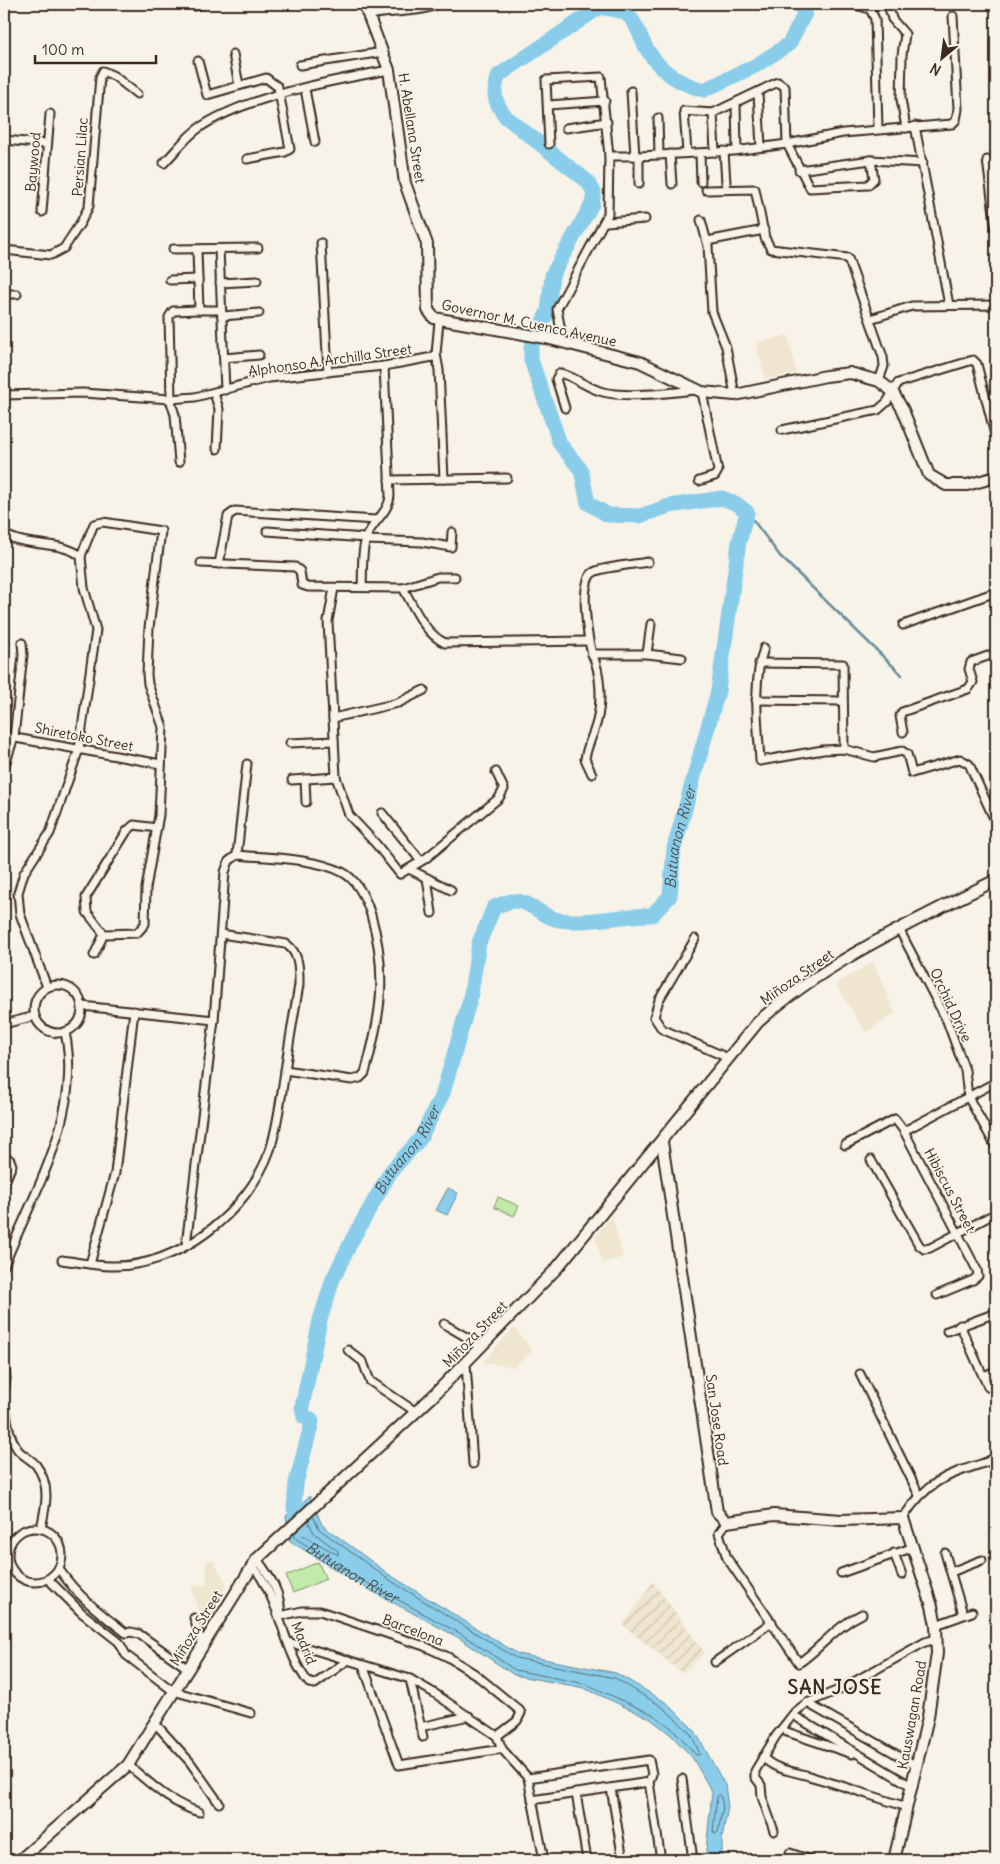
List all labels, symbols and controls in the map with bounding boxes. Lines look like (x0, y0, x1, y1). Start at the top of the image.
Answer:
scale bar (35, 32, 156, 64)
north arrow (918, 32, 968, 82)
text: 100 m (42, 40, 84, 59)
text: N (927, 59, 944, 80)
street label: H. Abellana Street (394, 71, 430, 185)
street label: Persian Lilac (68, 117, 92, 197)
street label: Baywood (21, 131, 45, 193)
street label: Governor M. Cuenco Avenue (440, 296, 618, 350)
street label: Alphonso A. Archilla Street (247, 340, 413, 380)
street label: Shiretoko Street (33, 719, 135, 755)
water label: Butuanon River (661, 782, 700, 889)
street label: Miñoza Street (757, 945, 837, 1009)
street label: Orchid Drive (926, 965, 976, 1045)
water label: Butuanon River (370, 1101, 445, 1198)
street label: Hibiscus Street (920, 1145, 980, 1235)
street label: Miñoza Street (439, 1297, 511, 1371)
street label: San Jose Road (702, 1373, 732, 1467)
water label: Butuanon River (302, 1537, 404, 1608)
street label: Miñoza Street (166, 1587, 226, 1669)
street label: Barcelona (380, 1610, 446, 1650)
street label: Madrid (287, 1619, 321, 1667)
street label: Kauswagan Road (894, 1659, 930, 1771)
district label: SAN JOSE (788, 1675, 882, 1699)

